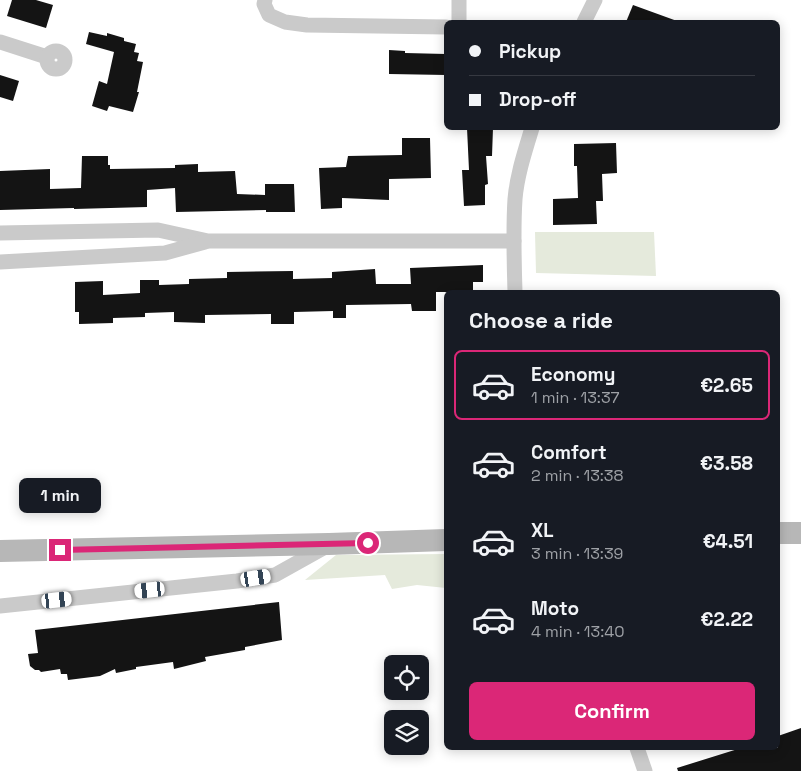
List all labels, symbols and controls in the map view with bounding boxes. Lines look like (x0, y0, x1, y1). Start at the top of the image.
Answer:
text: Pickup (499, 39, 561, 64)
text: Drop-off (499, 87, 577, 112)
text: Choose a ride (469, 306, 613, 334)
text: Economy (531, 362, 615, 387)
icon: car (471, 363, 516, 408)
text: €2.65 (700, 373, 753, 398)
text: 1 min · 13:37 (531, 387, 620, 408)
text: Comfort (531, 440, 607, 465)
icon: car (471, 441, 516, 486)
text: €3.58 (700, 451, 753, 476)
text: 2 min · 13:38 (531, 465, 624, 486)
callout: 1 min (19, 478, 101, 512)
text: 1 min (40, 485, 80, 506)
text: XL (531, 518, 554, 543)
icon: car (471, 519, 516, 564)
text: €4.51 (703, 529, 753, 554)
route start (357, 532, 379, 554)
route end (49, 539, 71, 561)
text: 3 min · 13:39 (531, 543, 623, 564)
car (240, 568, 271, 588)
car (134, 581, 165, 599)
car (41, 591, 72, 609)
text: Moto (531, 596, 579, 621)
icon: car (471, 597, 516, 642)
text: €2.22 (701, 607, 753, 632)
text: 4 min · 13:40 (531, 621, 624, 642)
map controls (384, 655, 429, 755)
button: locate (384, 655, 429, 700)
button: Confirm (469, 682, 755, 740)
button: layers (384, 710, 429, 755)

